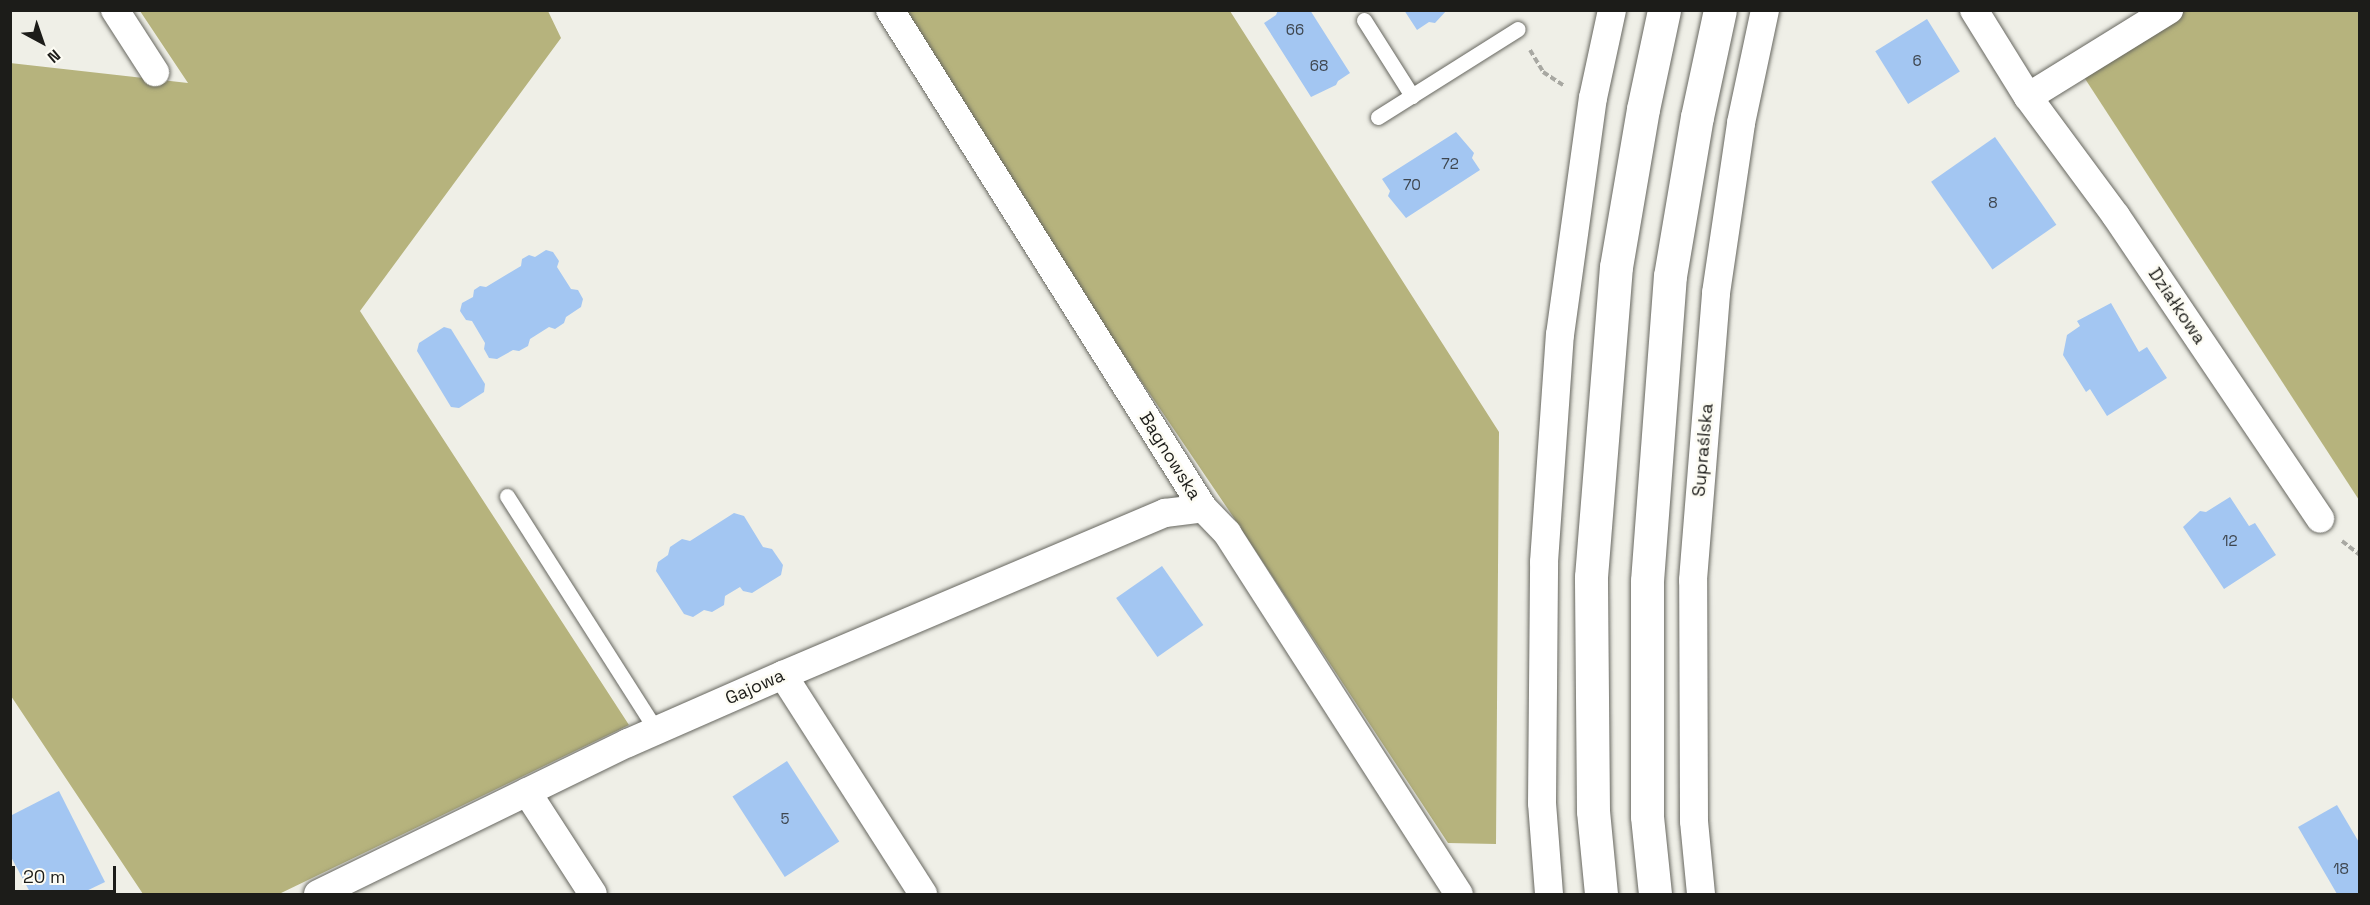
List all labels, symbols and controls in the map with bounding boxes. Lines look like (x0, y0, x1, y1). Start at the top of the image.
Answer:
north arrow (12, 12, 72, 72)
house number: 66 (1286, 21, 1304, 39)
text: N (43, 45, 65, 68)
house number: 6 (1912, 52, 1922, 70)
house number: 68 (1310, 57, 1328, 75)
house number: 72 (1441, 155, 1459, 173)
house number: 70 (1403, 176, 1421, 194)
house number: 8 (1988, 194, 1998, 212)
street label: Działkowa (2144, 264, 2210, 348)
street label: Supraślska (1688, 402, 1718, 498)
street label: Bagnowska (1135, 408, 1205, 504)
house number: 12 (2222, 532, 2238, 550)
street label: Gajowa (722, 664, 788, 710)
house number: 5 (781, 810, 789, 828)
scale bar (15, 854, 118, 892)
house number: 18 (2333, 860, 2349, 878)
text: 20 m (23, 865, 66, 888)

